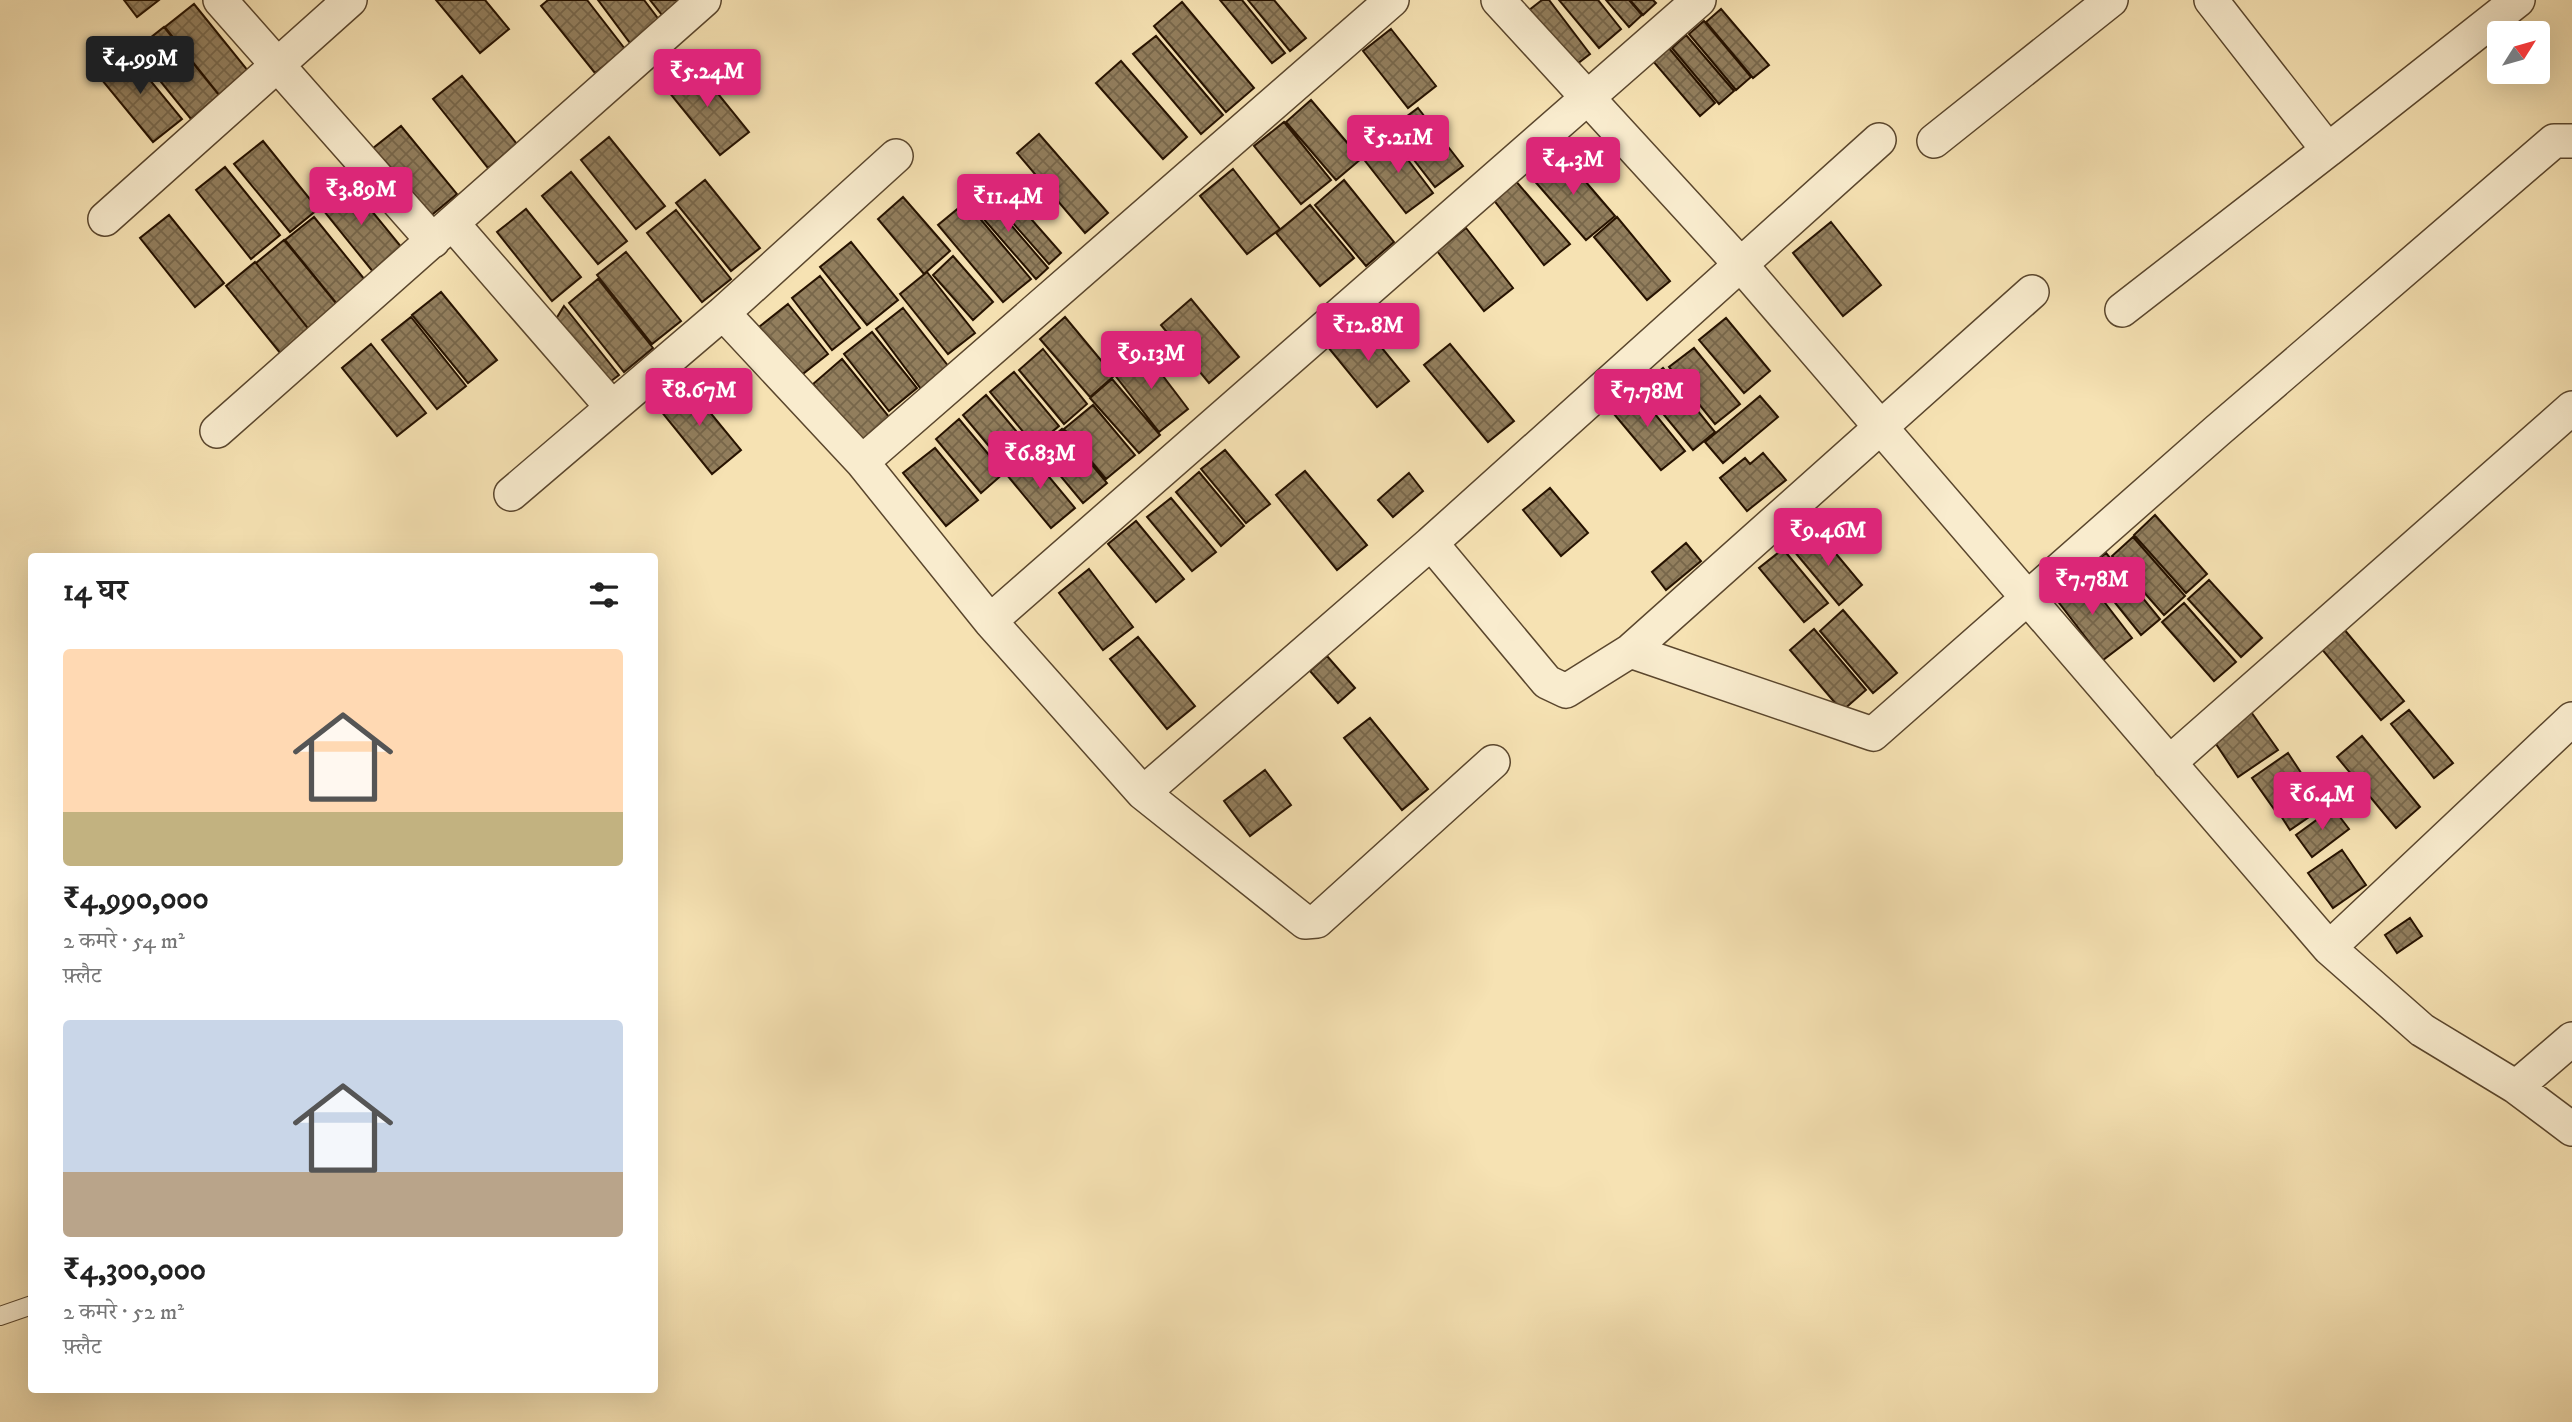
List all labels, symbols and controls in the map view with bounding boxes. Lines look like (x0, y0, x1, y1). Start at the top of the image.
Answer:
north arrow (2487, 21, 2550, 84)
map controls (2487, 21, 2550, 84)
pin: ₹4.99M (83, 36, 197, 96)
text: ₹4.99M (102, 44, 178, 73)
pin: ₹5.24M (650, 50, 764, 109)
text: ₹5.24M (670, 57, 744, 86)
pin: ₹5.21M (1341, 116, 1455, 175)
text: ₹5.21M (1363, 123, 1433, 152)
pin: ₹4.3M (1524, 138, 1622, 197)
text: ₹4.3M (1542, 145, 1604, 174)
pin: ₹3.89M (304, 168, 418, 227)
pin: ₹11.4M (951, 174, 1065, 234)
text: ₹3.89M (325, 175, 397, 204)
text: ₹11.4M (973, 182, 1043, 211)
pin: ₹12.8M (1311, 304, 1425, 363)
text: ₹12.8M (1332, 311, 1404, 340)
pin: ₹9.13M (1094, 332, 1208, 391)
text: ₹9.13M (1117, 339, 1185, 368)
pin: ₹8.67M (642, 368, 756, 428)
pin: ₹7.78M (1590, 370, 1704, 429)
text: ₹8.67M (661, 376, 737, 405)
text: ₹7.78M (1610, 377, 1684, 406)
pin: ₹6.83M (983, 432, 1097, 491)
text: ₹6.83M (1004, 439, 1076, 468)
pin: ₹9.46M (1771, 508, 1885, 568)
text: ₹9.46M (1790, 516, 1866, 545)
pin: ₹7.78M (2035, 558, 2149, 617)
text: ₹7.78M (2055, 565, 2129, 594)
text: 14 घर (63, 573, 128, 610)
icon: filters (585, 576, 623, 614)
icon: home (280, 694, 406, 820)
pin: ₹6.4M (2273, 772, 2371, 832)
text: ₹6.4M (2290, 780, 2354, 809)
text: ₹4,990,000 (63, 881, 209, 918)
text: 2 कमरे · 54 m² (63, 927, 185, 956)
text: फ़्लैट (63, 962, 101, 991)
icon: home (280, 1065, 406, 1191)
text: ₹4,300,000 (63, 1252, 206, 1289)
text: 2 कमरे · 52 m² (63, 1298, 184, 1327)
text: फ़्लैट (63, 1333, 101, 1362)

